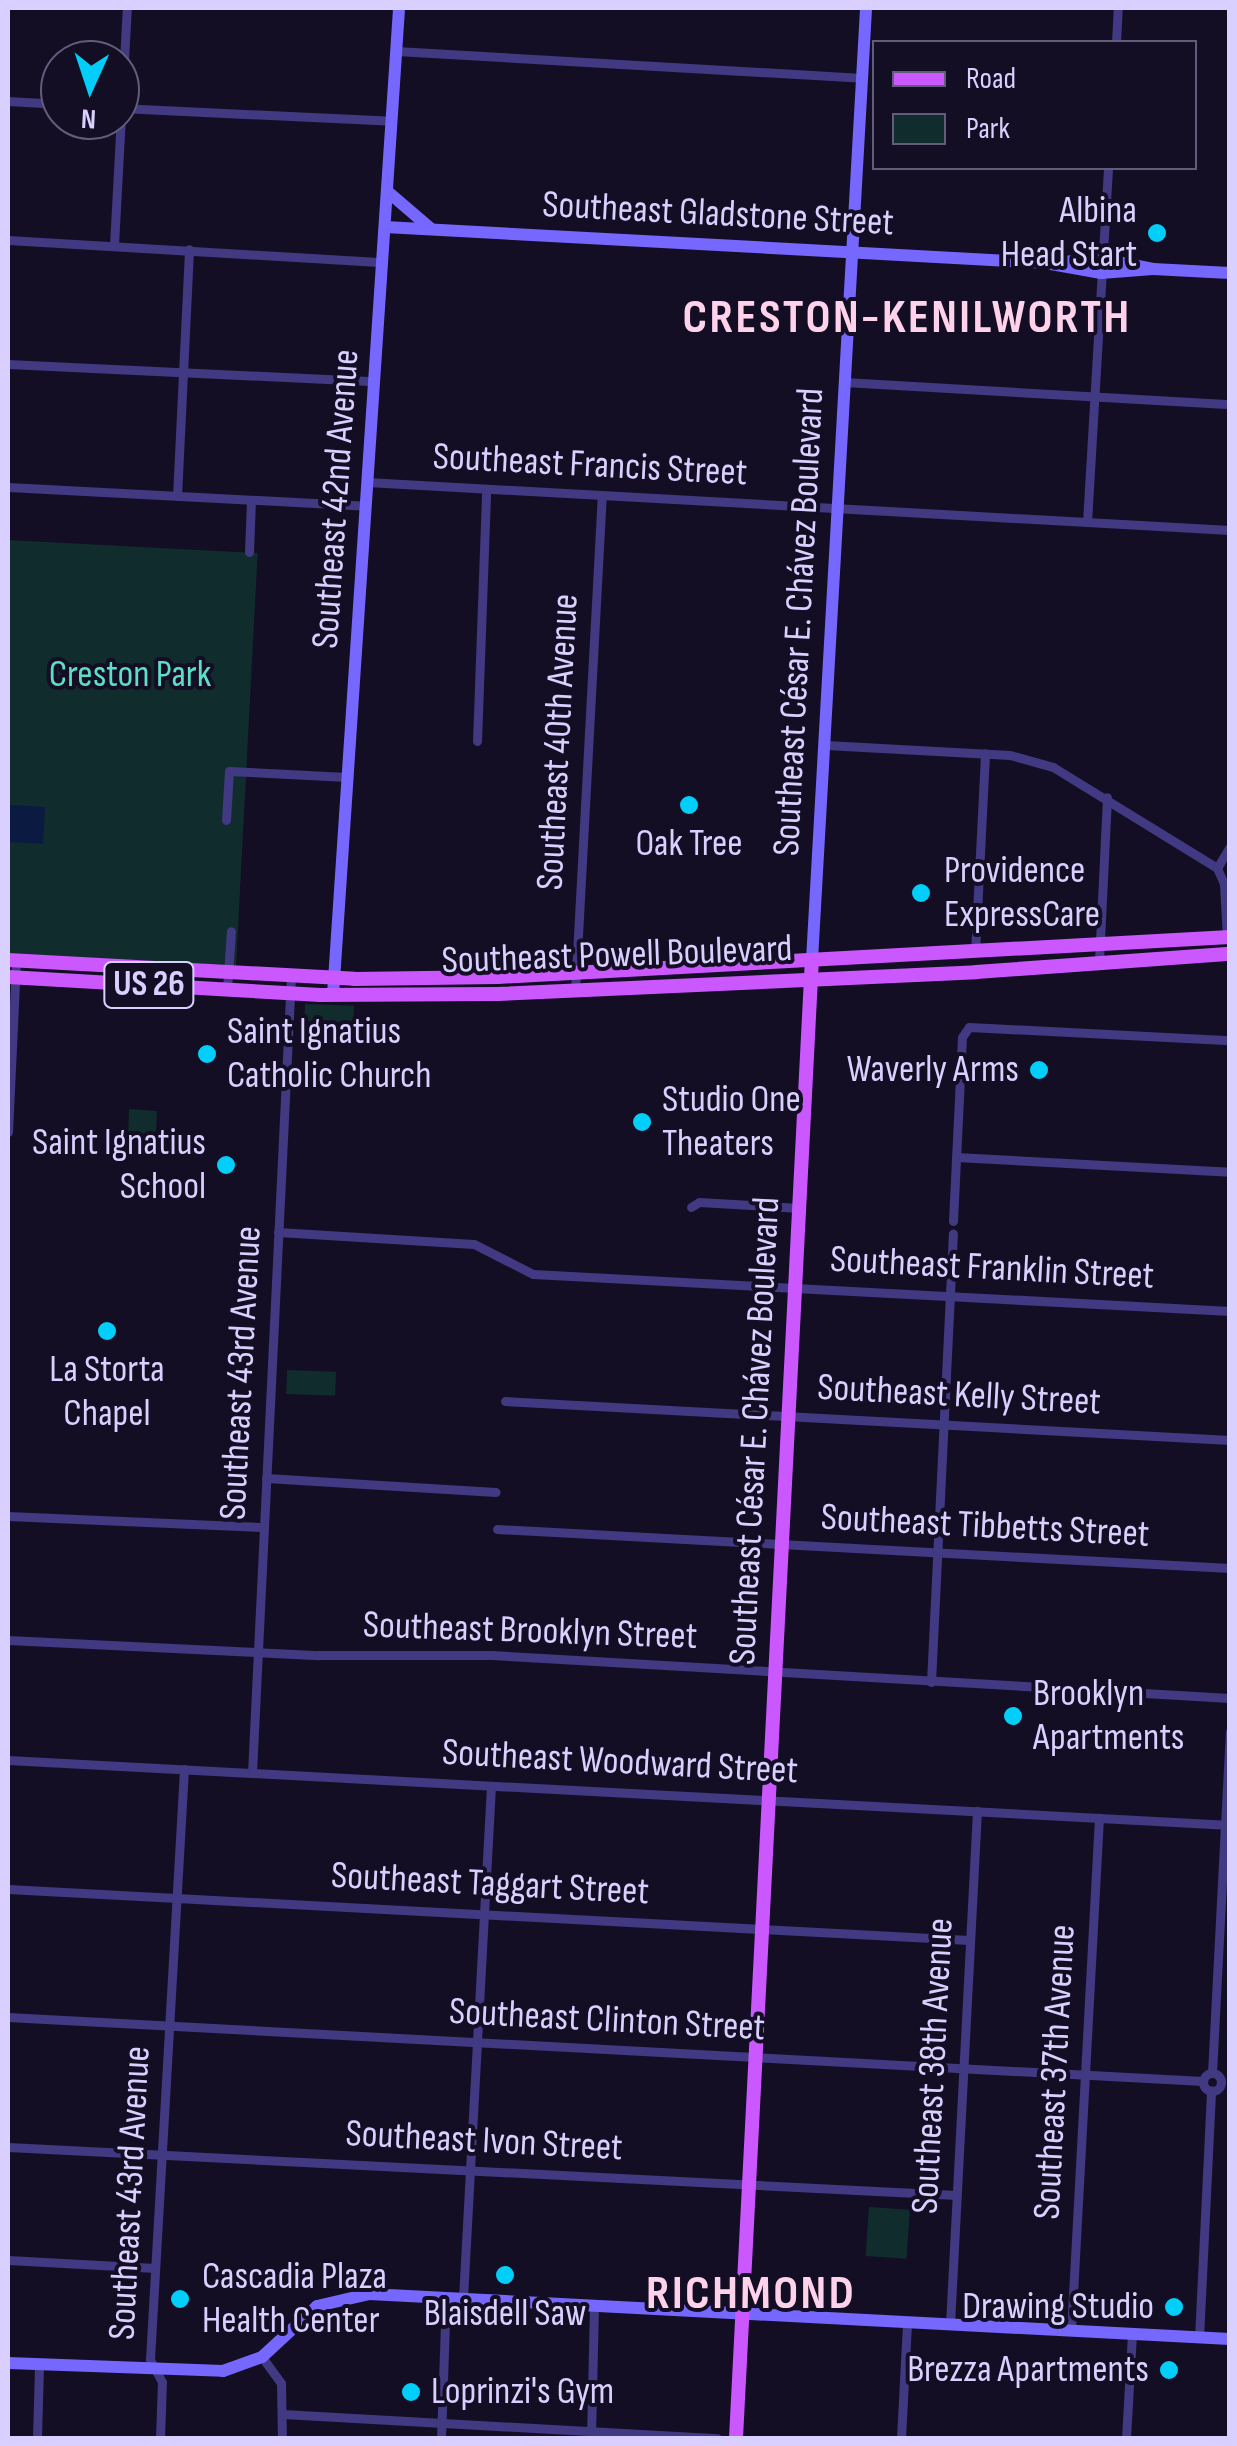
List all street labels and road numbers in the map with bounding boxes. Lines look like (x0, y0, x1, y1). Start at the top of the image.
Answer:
street label: Southeast Gladstone Street (541, 182, 895, 246)
street label: Southeast 42nd Avenue (303, 348, 369, 650)
street label: Southeast César E. Chávez Boulevard (764, 387, 834, 857)
street label: Southeast Francis Street (432, 434, 748, 496)
street label: Southeast 40th Avenue (527, 593, 589, 891)
street label: Southeast Powell Boulevard (441, 926, 793, 984)
road number: US 26 (102, 955, 196, 1015)
street label: Southeast César E. Chávez Boulevard (720, 1196, 790, 1666)
street label: Southeast 43rd Avenue (211, 1225, 271, 1521)
street label: Southeast Franklin Street (829, 1237, 1155, 1299)
street label: Southeast Kelly Street (816, 1365, 1102, 1425)
street label: Southeast Tibbetts Street (820, 1495, 1150, 1557)
street label: Southeast Brooklyn Street (362, 1602, 698, 1660)
street label: Southeast Woodward Street (441, 1730, 799, 1794)
street label: Southeast Taggart Street (330, 1853, 650, 1915)
street label: Southeast 38th Avenue (902, 1917, 964, 2215)
street label: Southeast 37th Avenue (1025, 1923, 1085, 2221)
street label: Southeast Clinton Street (448, 1989, 766, 2051)
street label: Southeast 43rd Avenue (100, 2045, 160, 2341)
street label: Southeast Ivon Street (344, 2111, 624, 2171)

